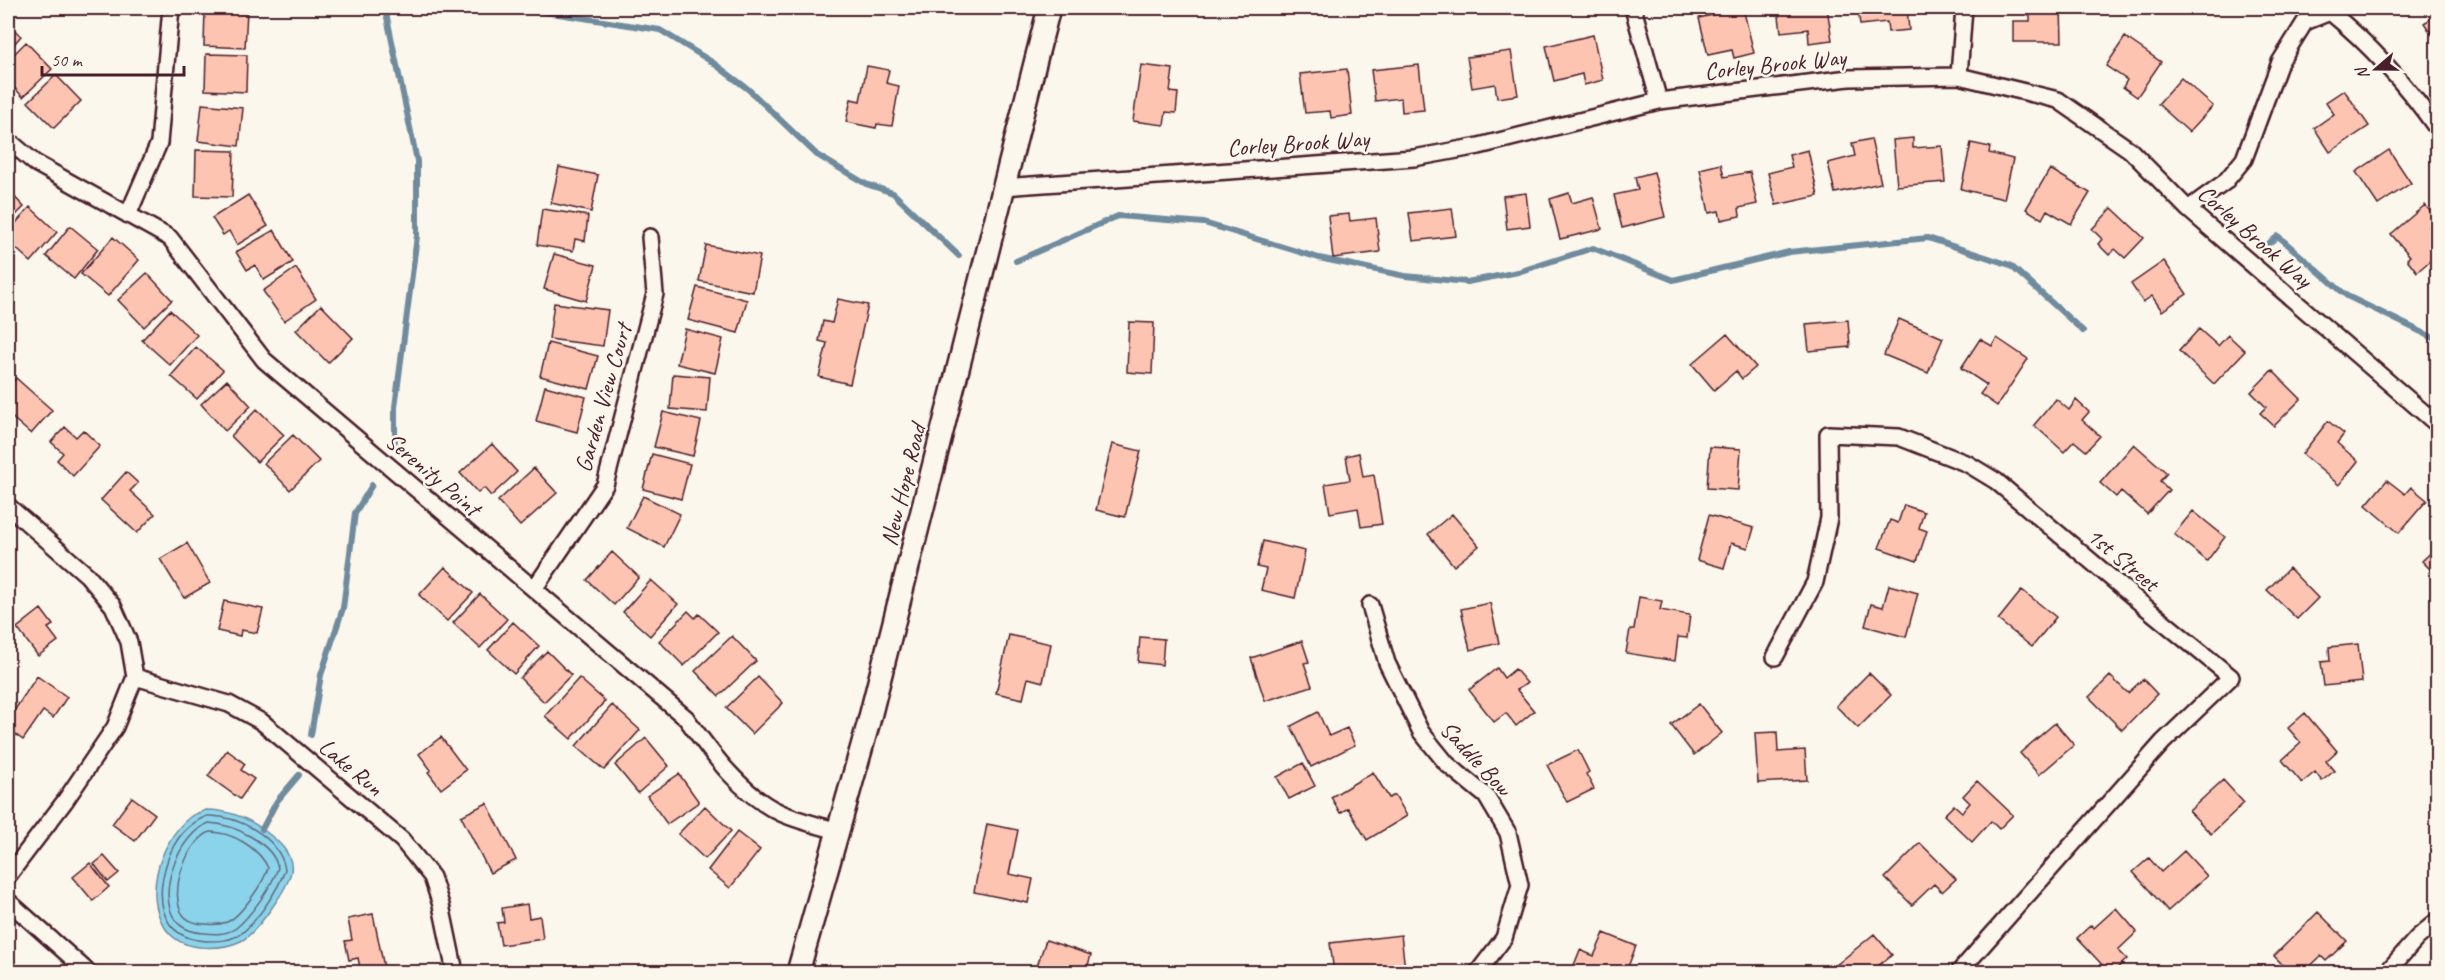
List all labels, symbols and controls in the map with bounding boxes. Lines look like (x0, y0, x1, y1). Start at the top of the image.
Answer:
scale bar (42, 39, 184, 77)
north arrow (2346, 39, 2406, 99)
street label: Corley Brook Way (1703, 41, 1849, 86)
text: 50 m (51, 49, 84, 71)
text: N (2351, 63, 2374, 82)
street label: Corley Brook Way (1226, 123, 1372, 163)
street label: Corley Brook Way (2192, 178, 2320, 295)
street label: Garden View Court (568, 318, 639, 475)
street label: New Hope Road (873, 417, 933, 549)
street label: Serenity Point (379, 426, 489, 524)
street label: 1st Street (2081, 520, 2167, 599)
street label: Saddle Bow (1434, 714, 1519, 803)
street label: Lake Run (313, 731, 389, 803)

